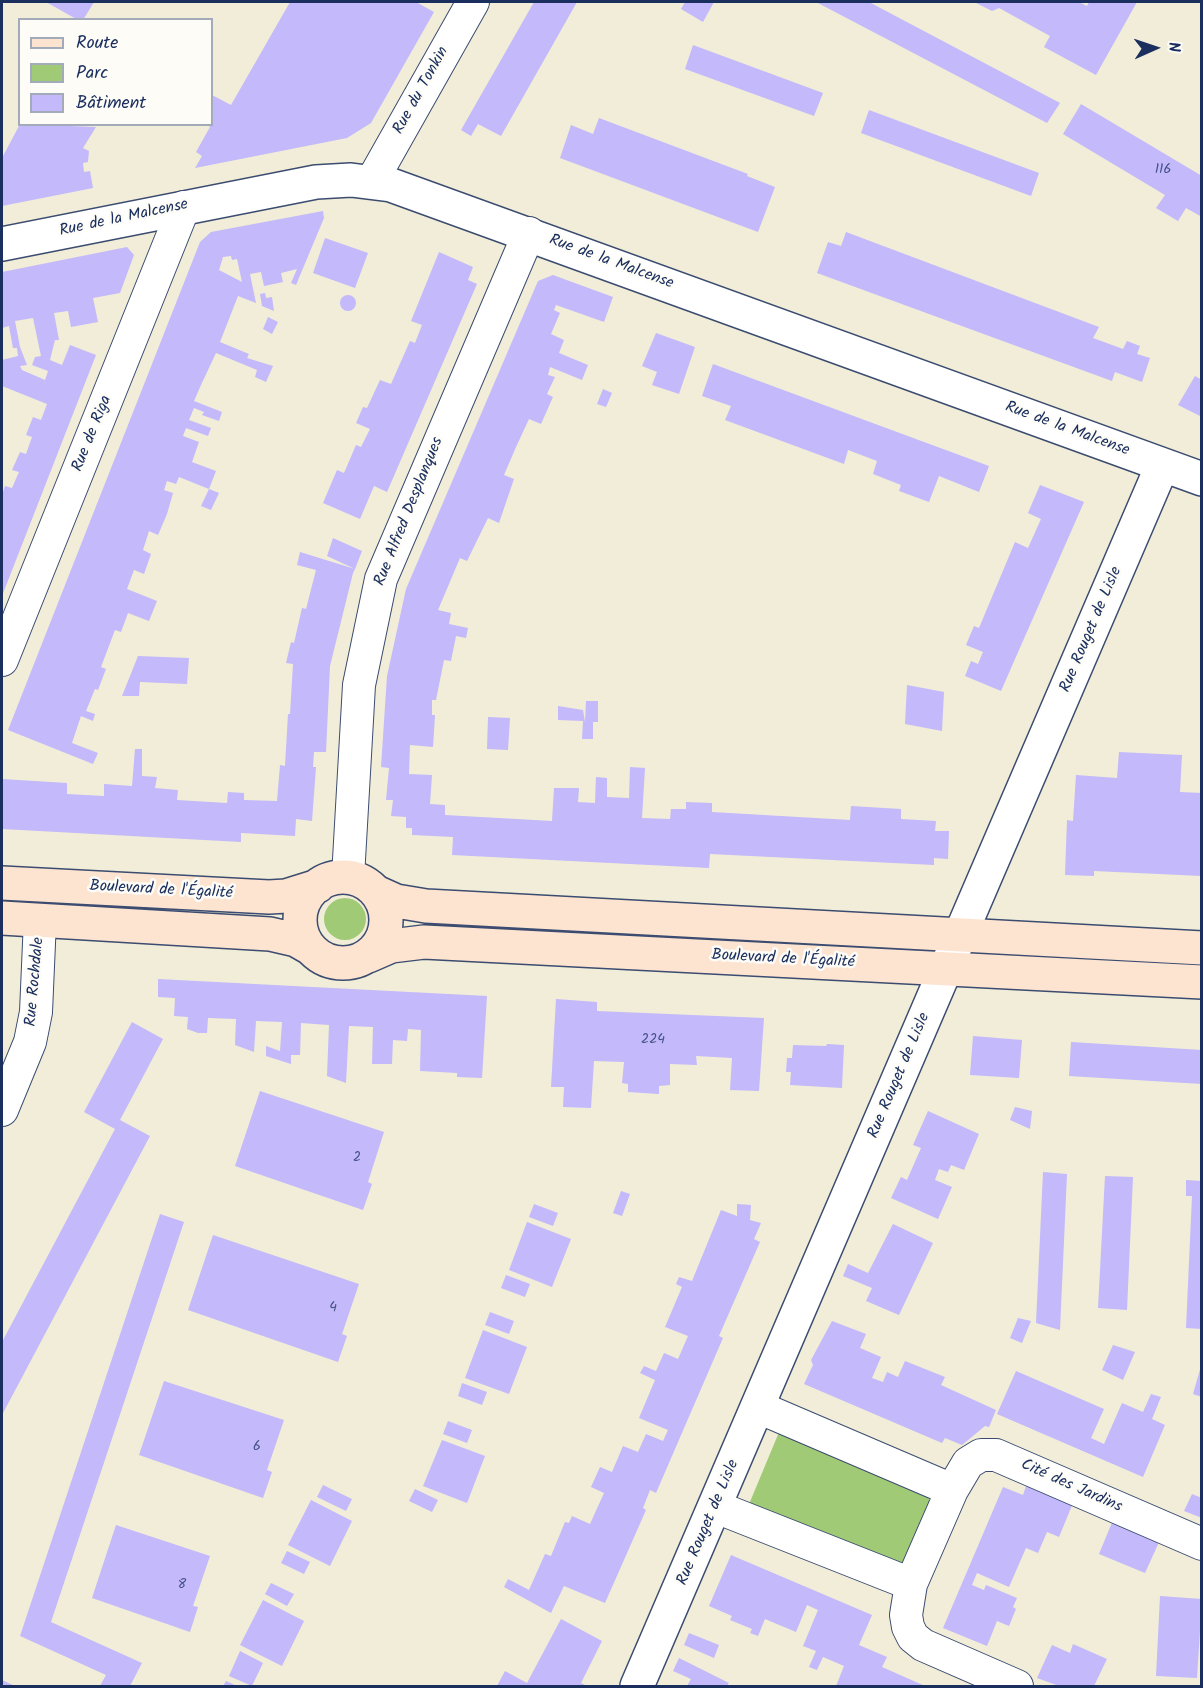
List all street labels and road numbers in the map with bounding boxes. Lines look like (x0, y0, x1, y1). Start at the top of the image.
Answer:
street label: Rue du Tonkin (390, 44, 454, 138)
street label: Rue de la Malcense (58, 196, 190, 242)
street label: Rue de la Malcense (546, 232, 676, 294)
street label: Rue de Riga (69, 393, 117, 475)
street label: Rue de la Malcense (1002, 399, 1132, 461)
street label: Rue Alfred Desplanques (371, 435, 449, 589)
street label: Rue Rouget de Lisle (1057, 564, 1127, 696)
street label: Boulevard de l'Égalité (89, 878, 233, 904)
street label: Rue Rochdale (23, 937, 49, 1027)
street label: Boulevard de l'Égalité (711, 947, 855, 973)
street label: Rue Rouget de Lisle (865, 1010, 935, 1142)
street label: Cité des Jardins (1017, 1456, 1125, 1518)
street label: Rue Rouget de Lisle (674, 1457, 744, 1589)

